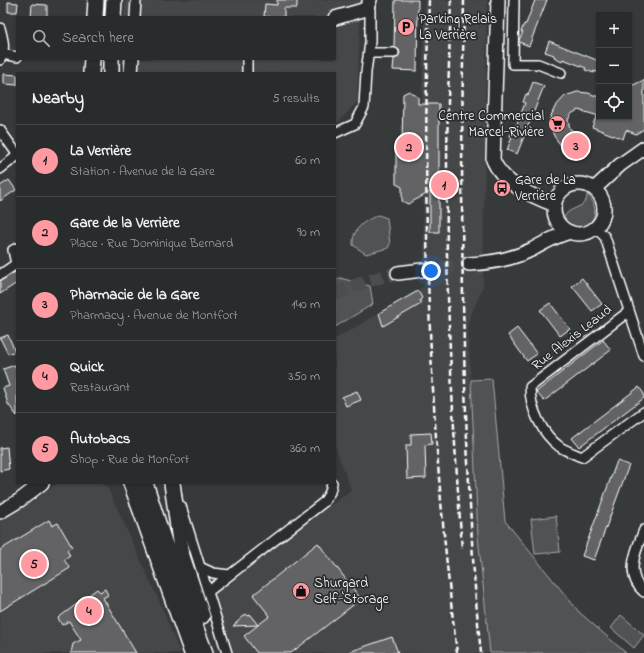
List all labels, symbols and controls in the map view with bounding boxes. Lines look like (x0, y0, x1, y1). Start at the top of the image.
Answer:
place label: Parking Relais La Verrière (419, 9, 497, 46)
map controls (596, 12, 632, 120)
button: + (596, 12, 632, 48)
search box (16, 16, 336, 60)
parking icon: Parking Relais La Verrière (396, 17, 416, 37)
icon: search (30, 27, 52, 49)
text: Search here (62, 27, 134, 49)
button: − (596, 48, 632, 84)
button: locate (596, 84, 632, 120)
text: Nearby (32, 86, 84, 111)
text: 5 results (272, 89, 320, 108)
place label: Centre Commercial Marcel-Rivière (438, 106, 545, 143)
supermarket icon: Centre Commercial Marcel-Rivière (547, 114, 567, 134)
pin: 3 (563, 131, 589, 161)
pin: 2 (396, 132, 422, 162)
text: La Verrière (70, 140, 131, 162)
text: 1 (43, 151, 47, 170)
text: 60 m (295, 151, 320, 170)
text: Station · Avenue de la Gare (70, 162, 215, 181)
pin: 1 (431, 170, 457, 200)
place label: Gare de La Verrière (514, 170, 576, 207)
bus stop icon: Gare de La Verrière (492, 178, 512, 198)
text: Gare de la Verrière (70, 212, 180, 234)
text: 2 (42, 223, 48, 242)
text: 90 m (297, 223, 320, 242)
text: Place · Rue Dominique Bernard (70, 234, 233, 253)
your location (421, 261, 441, 281)
text: Pharmacie de la Gare (70, 284, 199, 306)
text: 3 (42, 295, 48, 314)
text: 140 m (292, 295, 320, 314)
street label: Rue Alexis Leaud (527, 300, 617, 376)
text: Pharmacy · Avenue de Montfort (70, 306, 238, 325)
text: Quick (70, 356, 104, 378)
text: 4 (42, 367, 48, 386)
text: 350 m (288, 367, 320, 386)
text: Restaurant (70, 378, 130, 397)
text: Autobacs (70, 428, 130, 450)
text: 5 (41, 439, 49, 458)
text: 360 m (290, 439, 320, 458)
text: Shop · Rue de Monfort (70, 450, 189, 469)
pin: 5 (21, 549, 47, 579)
place label: Shurgard Self-Storage (314, 573, 390, 611)
shop icon: Shurgard Self-Storage (291, 581, 311, 601)
pin: 4 (76, 596, 102, 626)

